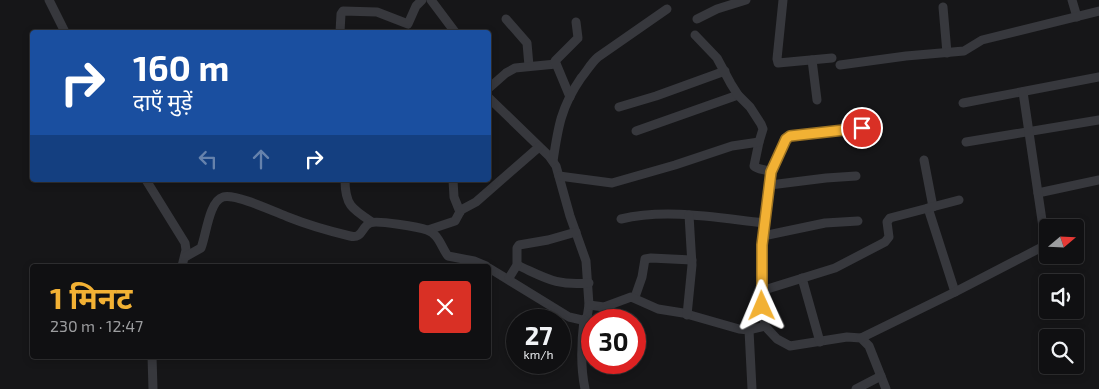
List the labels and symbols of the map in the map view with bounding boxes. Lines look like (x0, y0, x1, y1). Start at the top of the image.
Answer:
pin (841, 107, 883, 149)
north arrow (1039, 219, 1084, 264)
position arrow (735, 279, 787, 331)
speed limit sign: 30 (581, 309, 646, 374)

